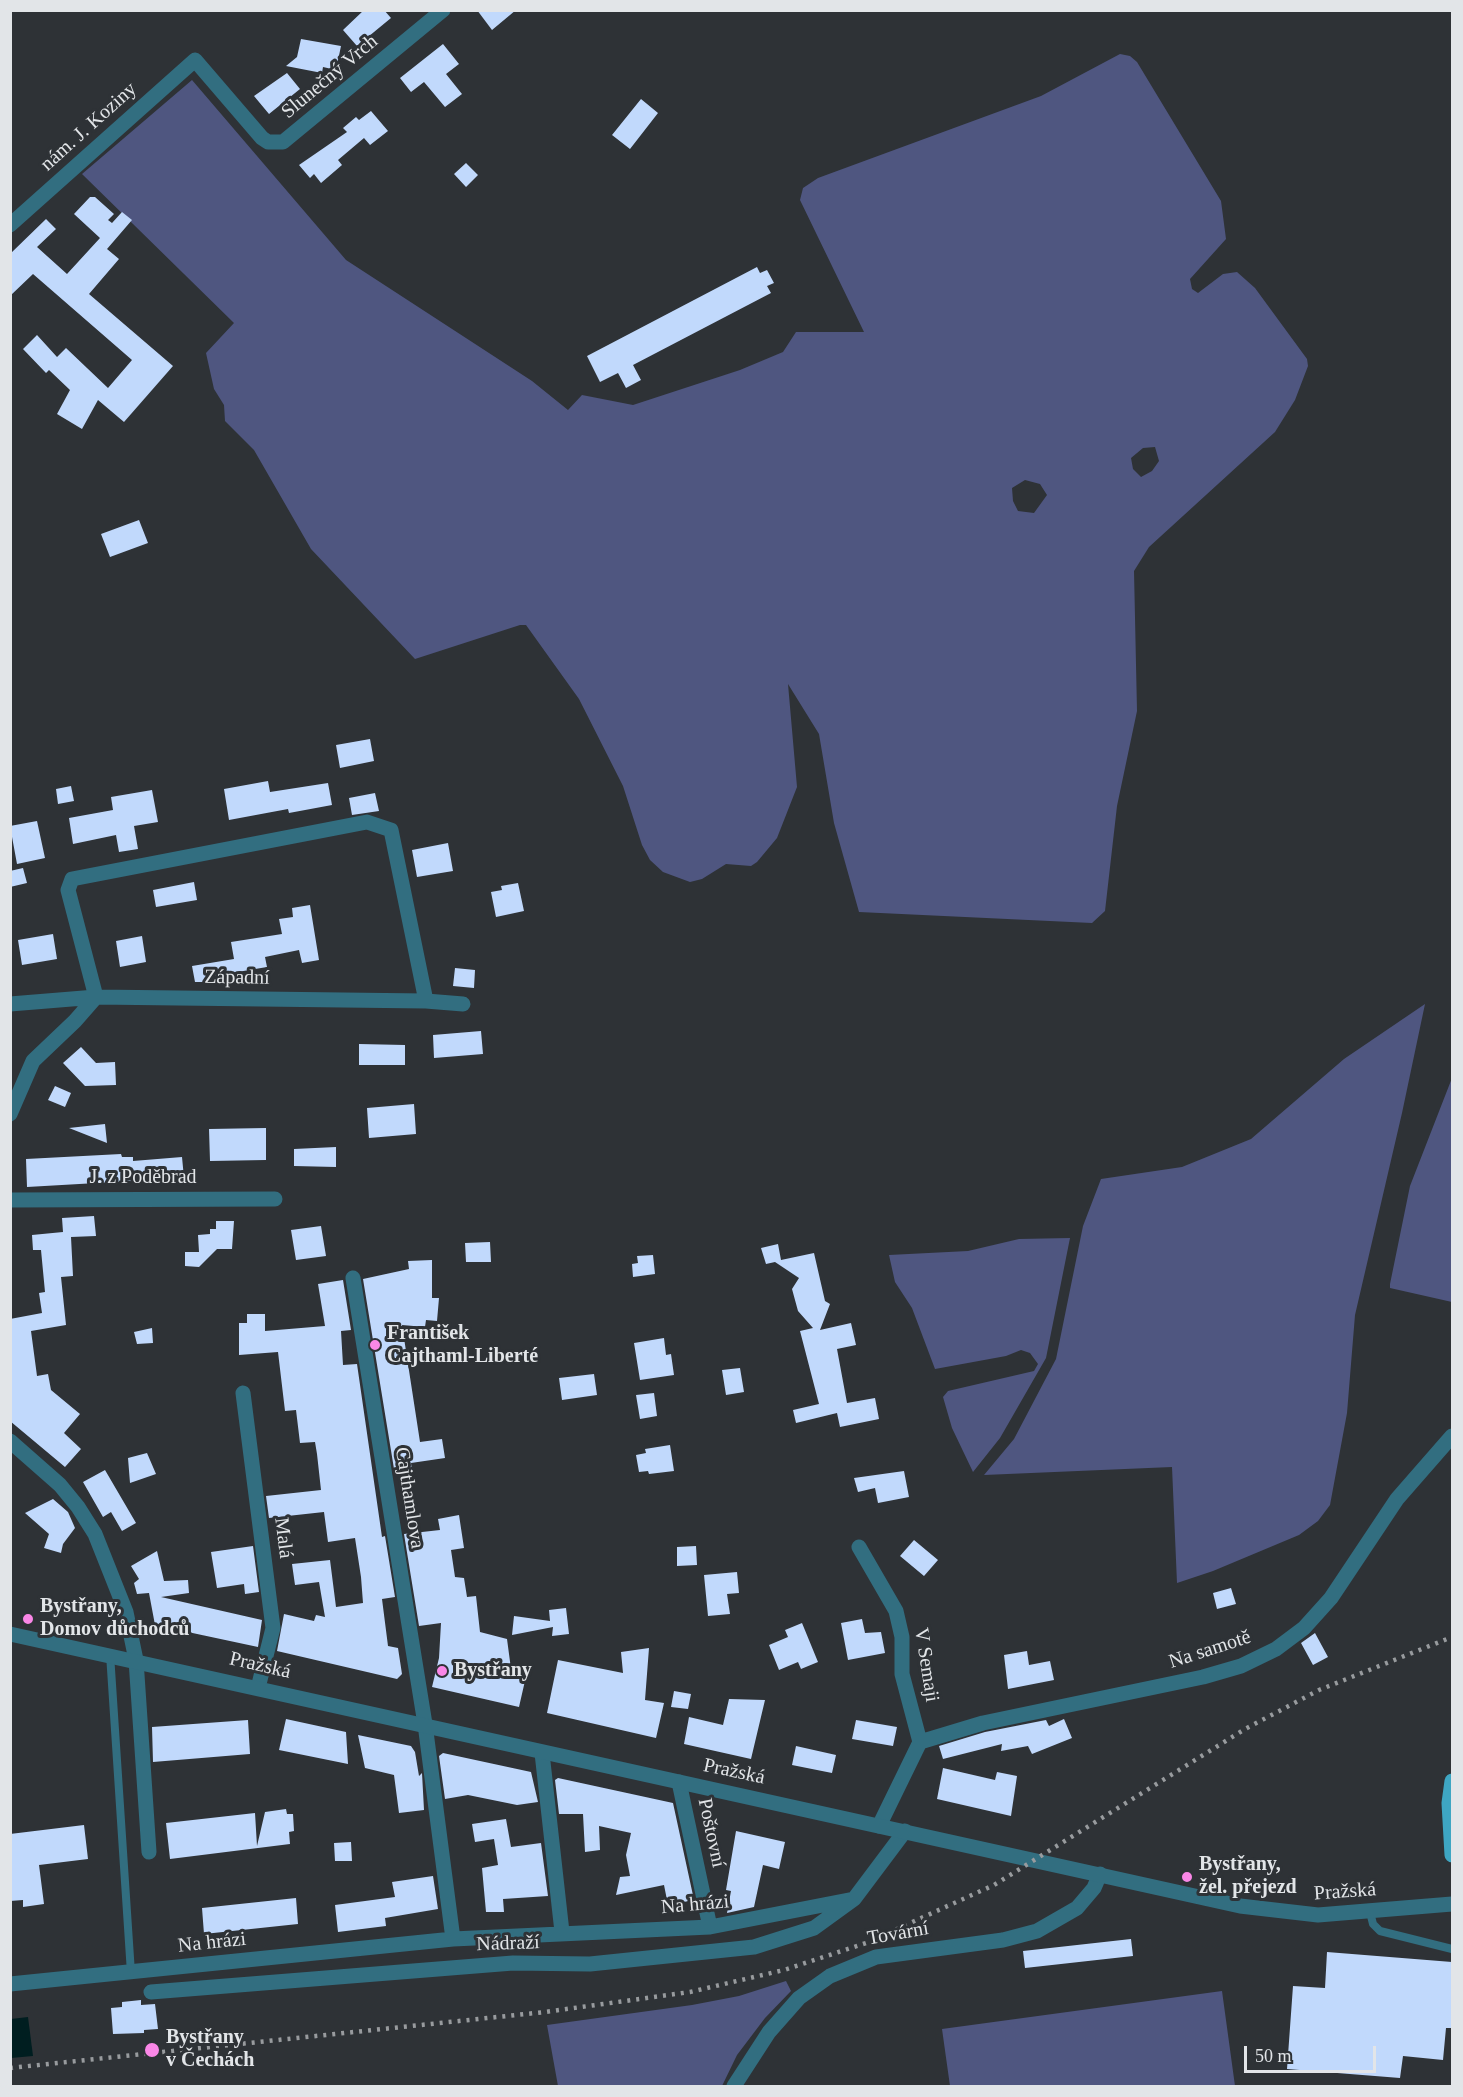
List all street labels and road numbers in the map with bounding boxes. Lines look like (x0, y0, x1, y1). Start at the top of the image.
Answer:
street label: Slunečný Vrch (277, 30, 383, 124)
street label: nám. J. Koziny (36, 78, 142, 176)
street label: Západní (204, 965, 270, 991)
street label: J. z Poděbrad (89, 1166, 197, 1190)
street label: Cajthamlova (389, 1446, 429, 1550)
street label: Malá (269, 1516, 297, 1560)
street label: Na samotě (1166, 1625, 1254, 1675)
street label: V Semaji (908, 1626, 944, 1704)
street label: Pražská (227, 1647, 293, 1685)
street label: Pražská (701, 1754, 767, 1790)
street label: Poštovní (692, 1796, 730, 1870)
street label: Pražská (1313, 1878, 1377, 1906)
street label: Na hrázi (660, 1890, 730, 1920)
street label: Tovární (865, 1917, 931, 1951)
street label: Na hrázi (177, 1927, 247, 1959)
street label: Nádraží (476, 1931, 540, 1957)

